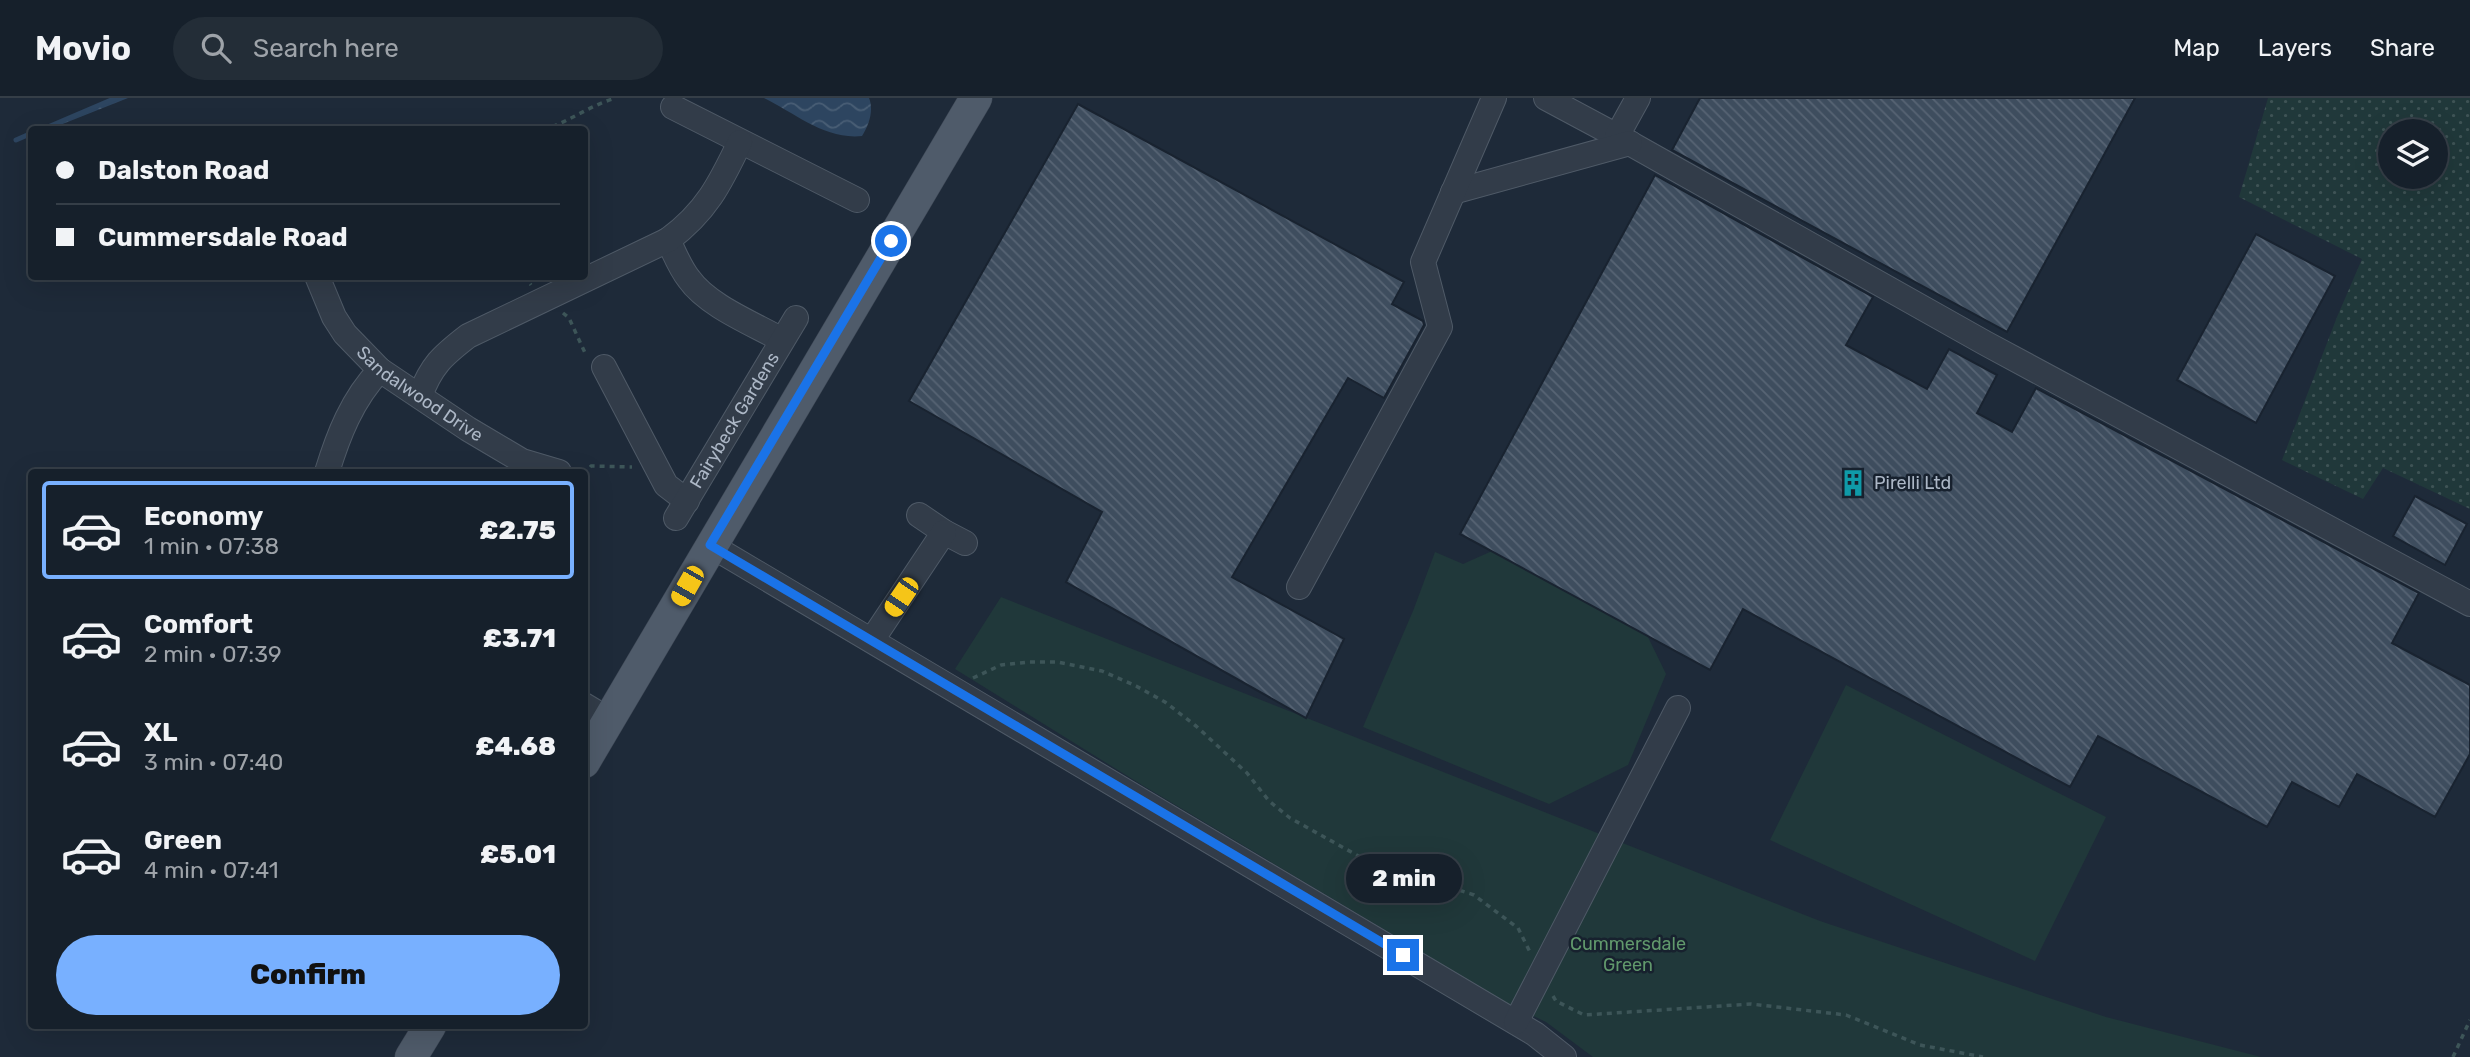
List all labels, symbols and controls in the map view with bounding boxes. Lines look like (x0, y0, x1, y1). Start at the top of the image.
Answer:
search box (173, 17, 663, 80)
text: Movio (35, 29, 131, 68)
icon: search (197, 29, 235, 67)
text: Search here (253, 33, 399, 64)
text: Map (2173, 34, 2220, 62)
text: Layers (2258, 34, 2332, 62)
text: Share (2370, 34, 2435, 62)
map controls (2378, 119, 2448, 189)
button: layers (2378, 119, 2448, 189)
text: Dalston Road (98, 155, 269, 186)
text: Cummersdale Road (98, 222, 348, 253)
route start (875, 225, 907, 257)
street label: Sandalwood Drive (352, 341, 487, 446)
street label: Fairybeck Gardens (685, 348, 784, 492)
building icon: Pirelli Ltd (1838, 468, 1868, 498)
place label: Pirelli Ltd (1874, 472, 1951, 494)
icon: car (60, 499, 123, 562)
text: Economy (144, 501, 263, 532)
text: £2.75 (479, 515, 556, 546)
text: 1 min · 07:38 (144, 532, 279, 560)
car (668, 563, 707, 609)
car (881, 574, 922, 620)
icon: car (60, 607, 123, 670)
text: Comfort (144, 609, 253, 640)
text: £3.71 (483, 623, 556, 654)
text: 2 min · 07:39 (144, 640, 282, 668)
icon: car (60, 715, 123, 778)
text: XL (144, 717, 177, 748)
text: £4.68 (475, 731, 556, 762)
text: 3 min · 07:40 (144, 748, 283, 776)
icon: car (60, 823, 123, 886)
text: Green (144, 825, 222, 856)
text: £5.01 (480, 839, 556, 870)
callout: 2 min (1345, 854, 1461, 902)
text: 4 min · 07:41 (144, 856, 279, 884)
text: 2 min (1372, 864, 1436, 892)
park label: Cummersdale Green (1570, 933, 1686, 976)
button: Confirm (56, 935, 560, 1015)
route end (1387, 939, 1419, 971)

